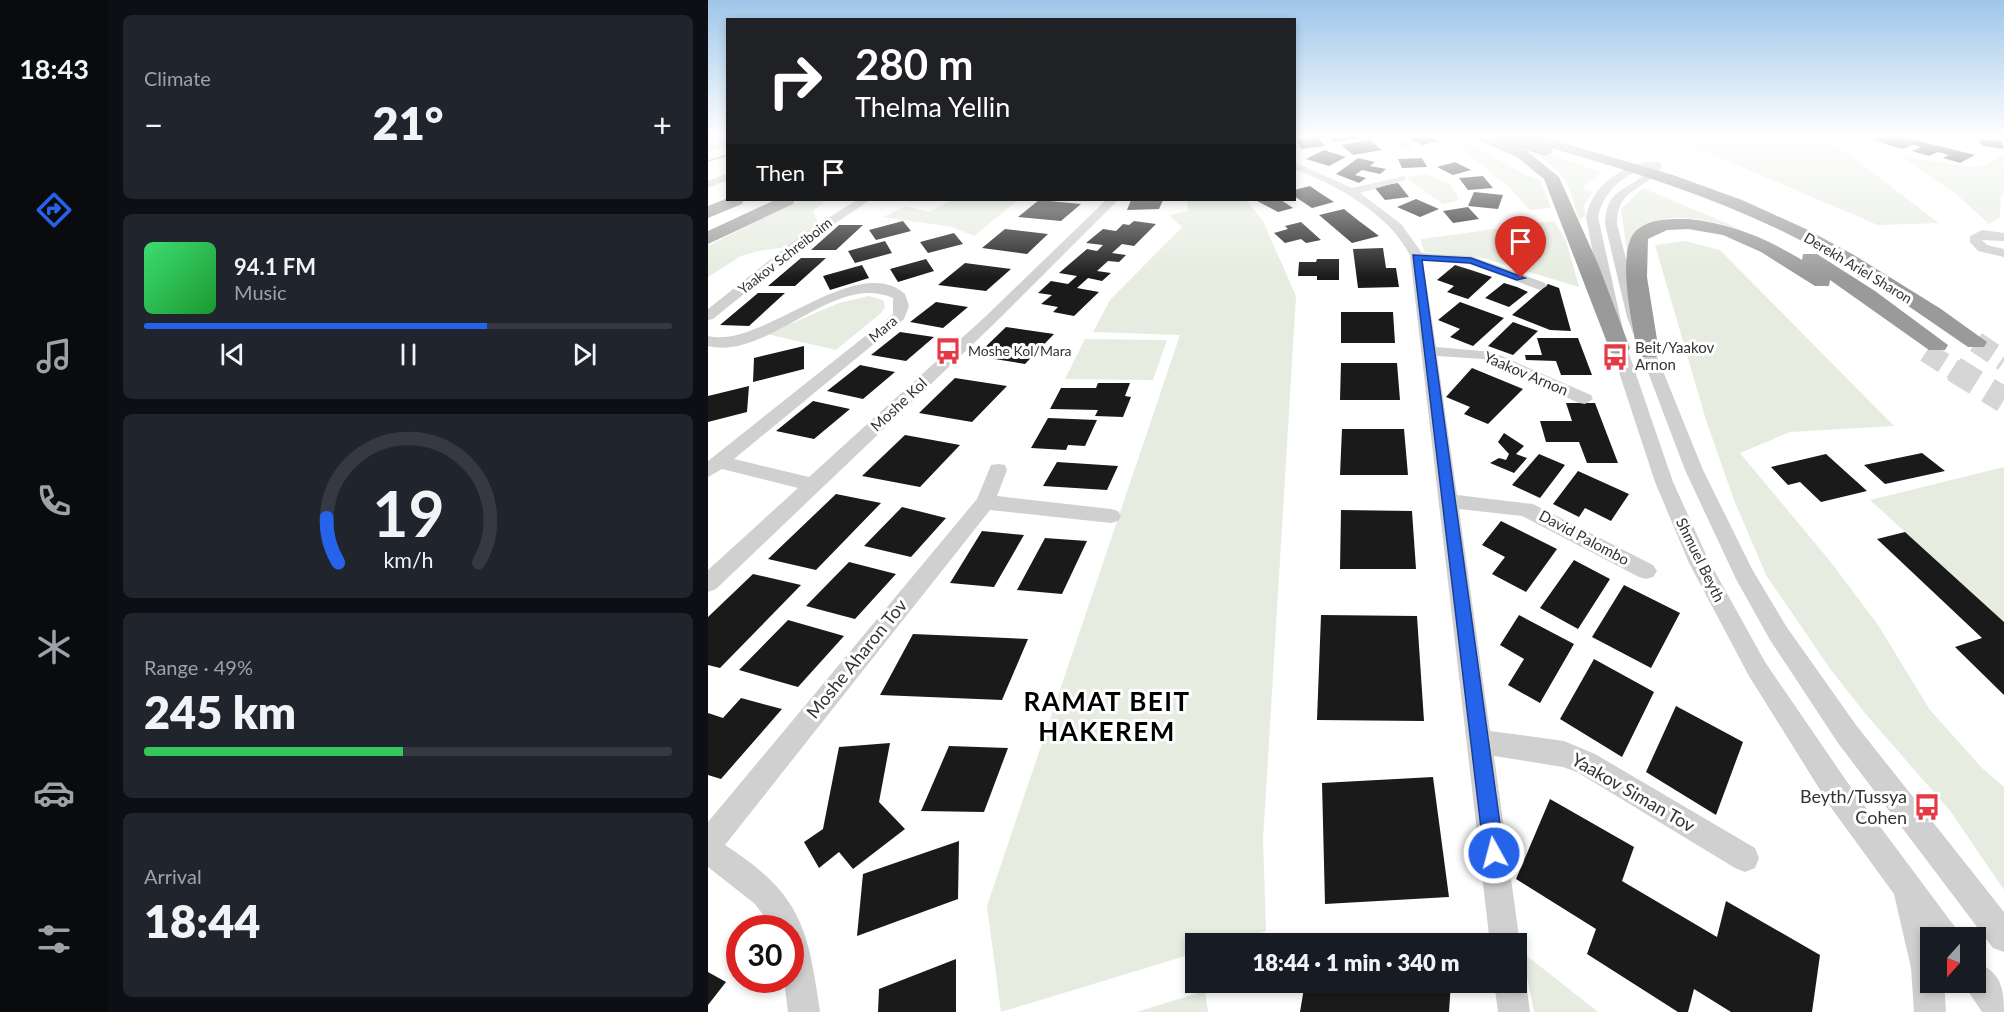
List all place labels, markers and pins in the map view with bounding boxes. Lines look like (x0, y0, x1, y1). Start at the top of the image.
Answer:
pin (1495, 216, 1546, 278)
bus stop icon: Moshe Kol/Mara (933, 336, 963, 366)
place label: Beit/Yaakov Arnon (1635, 338, 1714, 373)
place label: Moshe Kol/Mara (968, 342, 1072, 359)
bus stop icon: Beit/Yaakov Arnon (1600, 342, 1630, 372)
place label: Beyth/Tussya Cohen (1800, 785, 1907, 828)
bus stop icon: Beyth/Tussya Cohen (1912, 792, 1942, 822)

